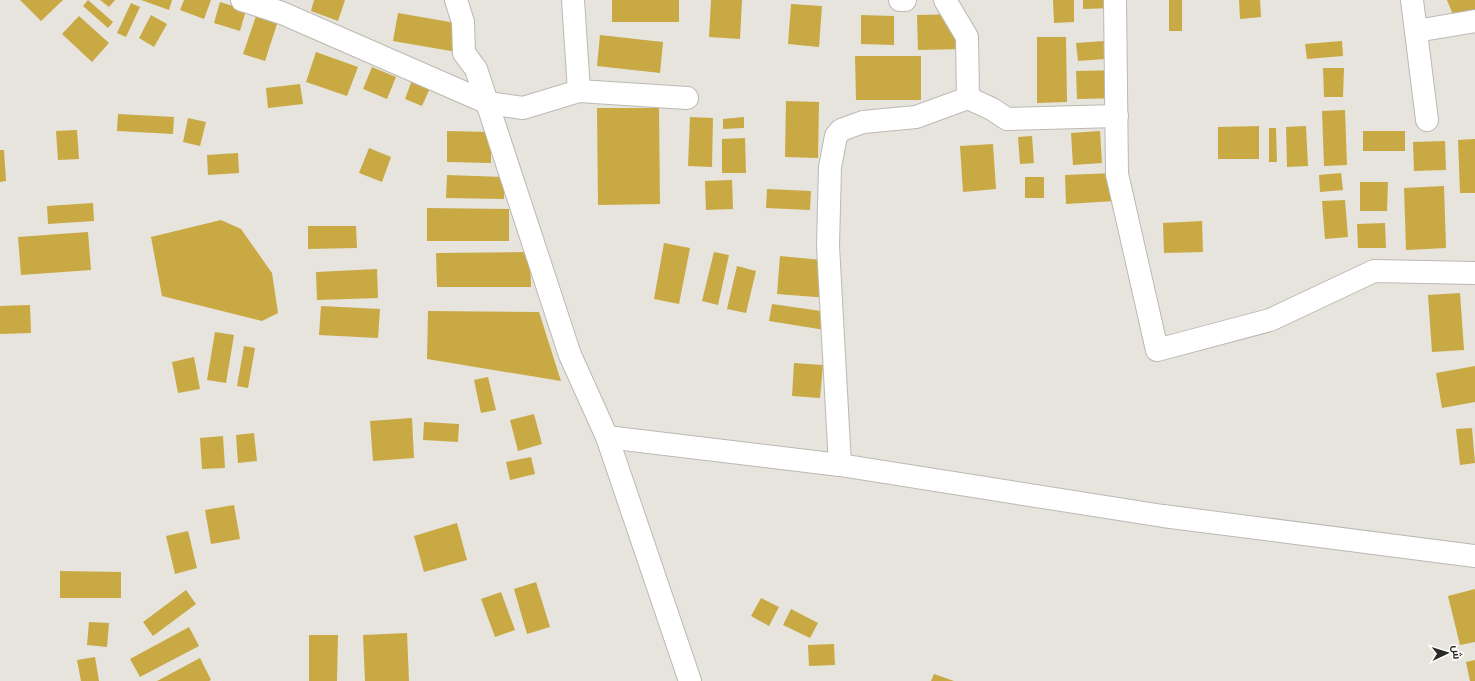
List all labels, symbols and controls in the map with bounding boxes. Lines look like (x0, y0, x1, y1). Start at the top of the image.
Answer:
north arrow (1427, 633, 1467, 673)
text: ش (1450, 645, 1463, 660)

